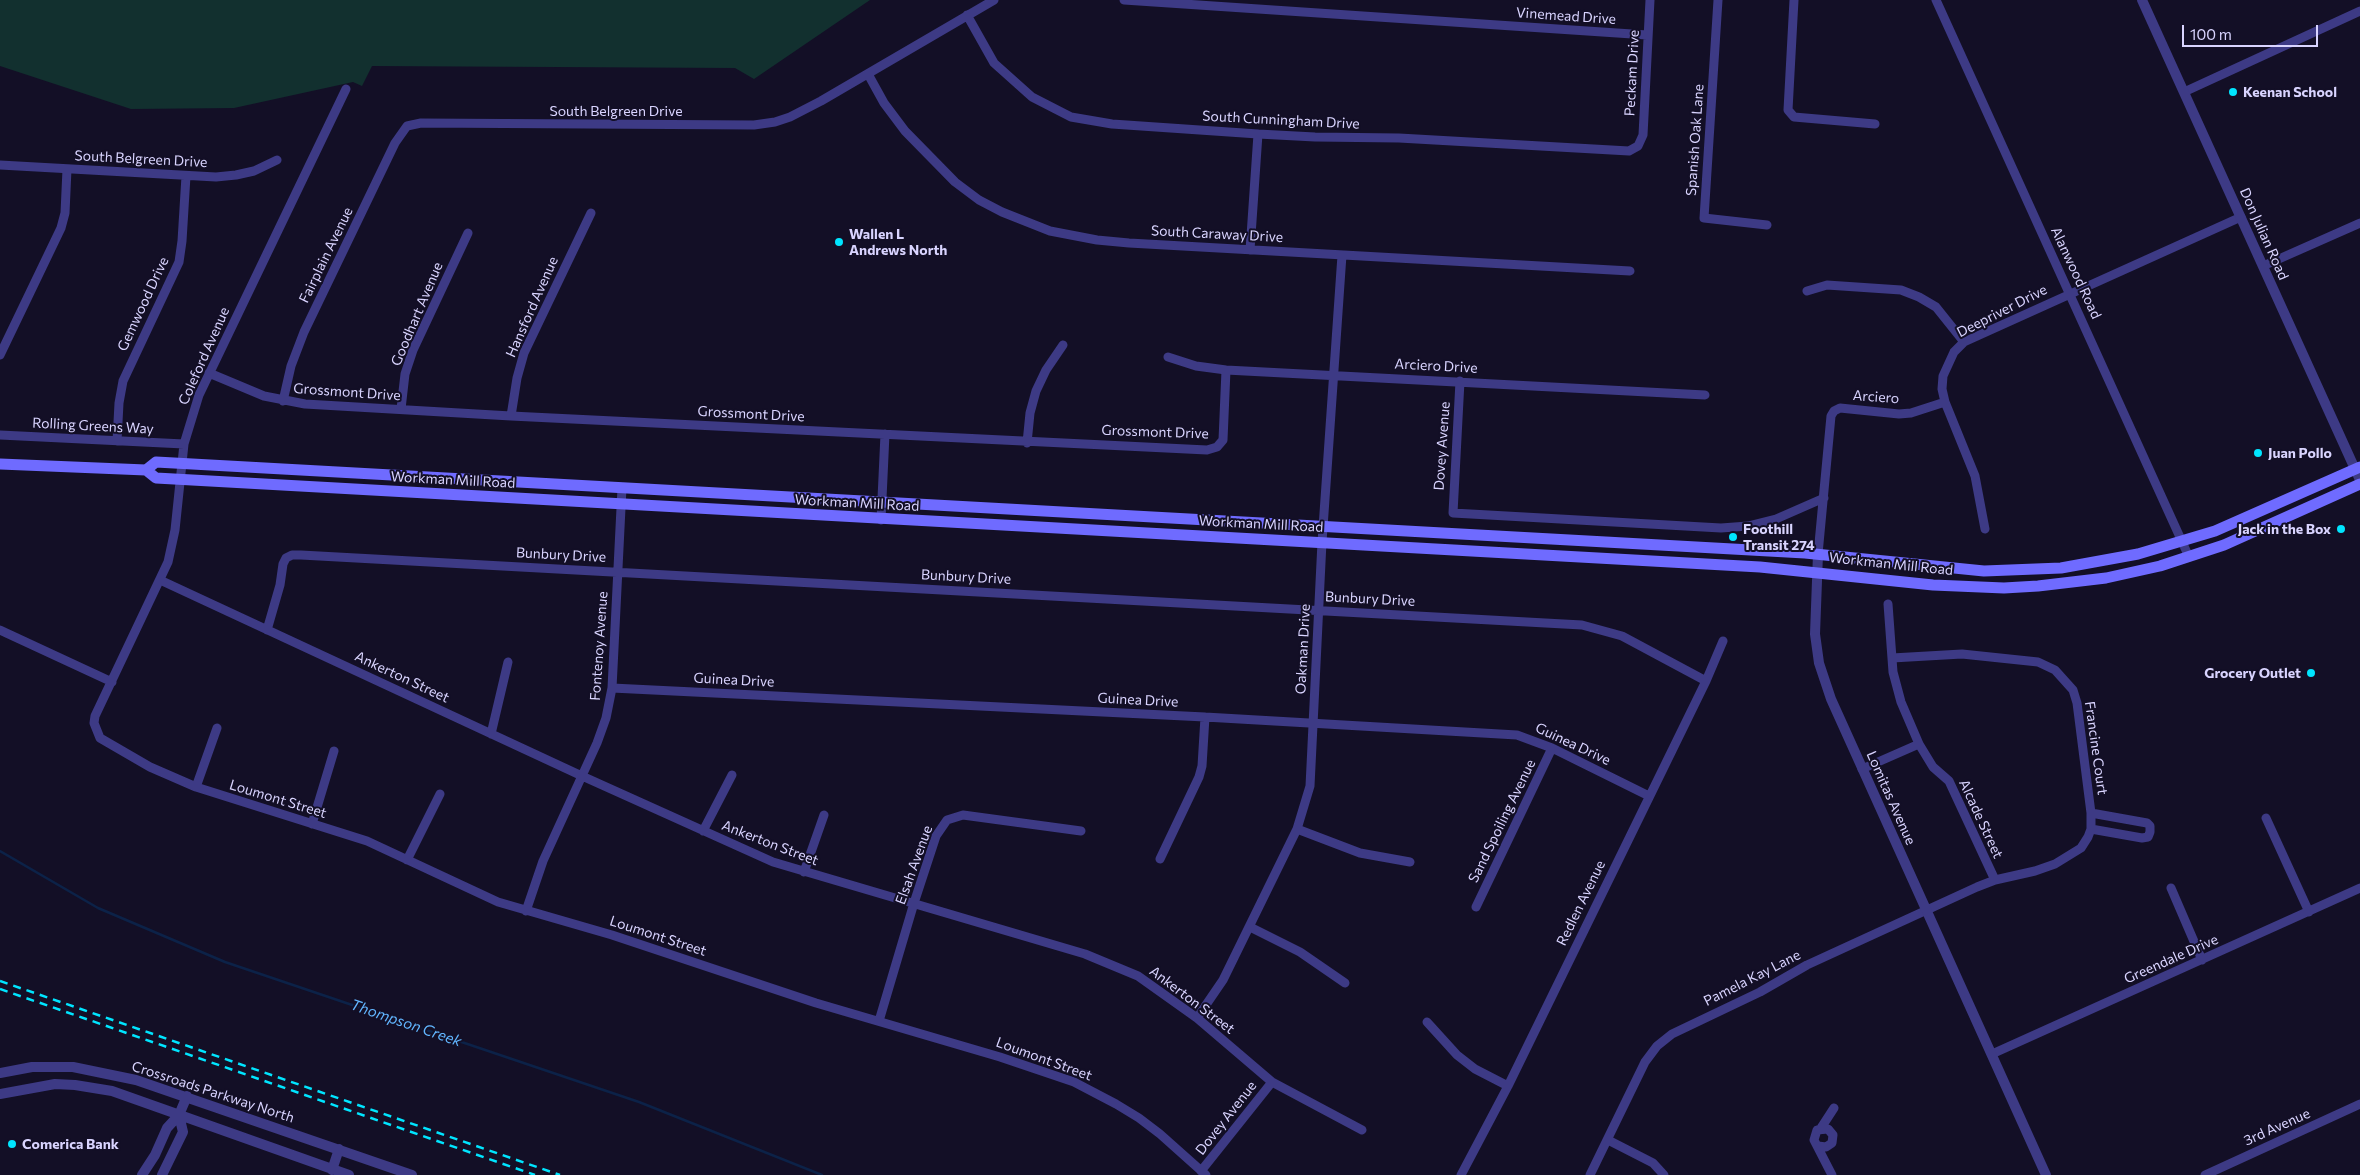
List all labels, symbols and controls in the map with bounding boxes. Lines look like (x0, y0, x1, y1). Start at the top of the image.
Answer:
street label: Vinemead Drive (1515, 4, 1617, 28)
scale bar (2185, 15, 2321, 47)
text: 100 m (2190, 25, 2232, 43)
street label: Peckam Drive (1621, 29, 1643, 117)
street label: Spanish Oak Lane (1683, 83, 1707, 197)
place label: Keenan School (2243, 84, 2337, 100)
marker: Keenan School (2227, 86, 2239, 98)
street label: South Belgreen Drive (549, 103, 683, 119)
street label: South Cunningham Drive (1202, 107, 1360, 133)
street label: South Belgreen Drive (74, 147, 208, 171)
street label: Don Julian Road (2236, 185, 2292, 283)
street label: Fairplain Avenue (296, 204, 356, 306)
street label: South Caraway Drive (1150, 222, 1284, 246)
street label: Alanwood Road (2047, 224, 2105, 322)
place label: Wallen L Andrews North (849, 226, 947, 258)
marker: Wallen L Andrews North (833, 236, 845, 248)
street label: Gemwood Drive (114, 254, 172, 354)
street label: Hansford Avenue (502, 254, 562, 360)
street label: Goodhart Avenue (388, 260, 446, 368)
street label: Deepriver Drive (1954, 281, 2050, 341)
street label: Coleford Avenue (175, 305, 233, 407)
street label: Arciero Drive (1394, 355, 1478, 377)
street label: Grossmont Drive (293, 380, 401, 404)
street label: Arciero (1852, 387, 1900, 407)
street label: Dovey Avenue (1431, 401, 1453, 491)
street label: Grossmont Drive (697, 403, 805, 425)
street label: Rolling Greens Way (32, 414, 154, 438)
street label: Grossmont Drive (1101, 422, 1209, 442)
place label: Juan Pollo (2268, 445, 2332, 461)
marker: Juan Pollo (2252, 447, 2264, 459)
street label: Workman Mill Road (390, 468, 516, 492)
street label: Workman Mill Road (794, 491, 920, 515)
street label: Workman Mill Road (1198, 512, 1324, 536)
place label: Foothill Transit 274 (1743, 521, 1815, 554)
place label: Jack in the Box (2238, 521, 2331, 537)
marker: Jack in the Box (2335, 523, 2347, 535)
marker: Foothill Transit 274 (1727, 531, 1739, 543)
street label: Bunbury Drive (515, 544, 607, 566)
street label: Workman Mill Road (1828, 549, 1954, 579)
street label: Bunbury Drive (920, 566, 1012, 588)
street label: Bunbury Drive (1324, 588, 1416, 610)
street label: Fontenoy Avenue (587, 591, 611, 701)
street label: Oakman Drive (1292, 603, 1314, 695)
street label: Ankerton Street (352, 648, 452, 706)
place label: Grocery Outlet (2204, 665, 2301, 681)
marker: Grocery Outlet (2305, 667, 2317, 679)
street label: Guinea Drive (693, 669, 775, 691)
street label: Guinea Drive (1097, 689, 1179, 711)
street label: Francine Court (2081, 700, 2111, 796)
street label: Guinea Drive (1533, 719, 1613, 769)
street label: Lomitas Avenue (1863, 748, 1919, 848)
street label: Sand Spoiling Avenue (1465, 757, 1539, 885)
street label: Loumont Street (227, 776, 329, 822)
street label: Alcade Street (1955, 777, 2007, 861)
street label: Ankerton Street (719, 817, 821, 869)
street label: Elsah Avenue (892, 823, 936, 907)
street label: Redlen Avenue (1553, 858, 1609, 948)
street label: Loumont Street (607, 912, 709, 960)
street label: Greendale Drive (2121, 931, 2221, 987)
street label: Pamela Kay Lane (1701, 946, 1803, 1010)
street label: Ankerton Street (1146, 963, 1238, 1037)
water label: Thompson Creek (348, 996, 464, 1050)
street label: Loumont Street (994, 1034, 1094, 1084)
street label: Crossroads Parkway North (130, 1058, 296, 1126)
street label: Dovey Avenue (1192, 1078, 1260, 1158)
street label: 3rd Avenue (2241, 1105, 2313, 1149)
place label: Comerica Bank (22, 1136, 119, 1152)
marker: Comerica Bank (6, 1138, 18, 1150)

